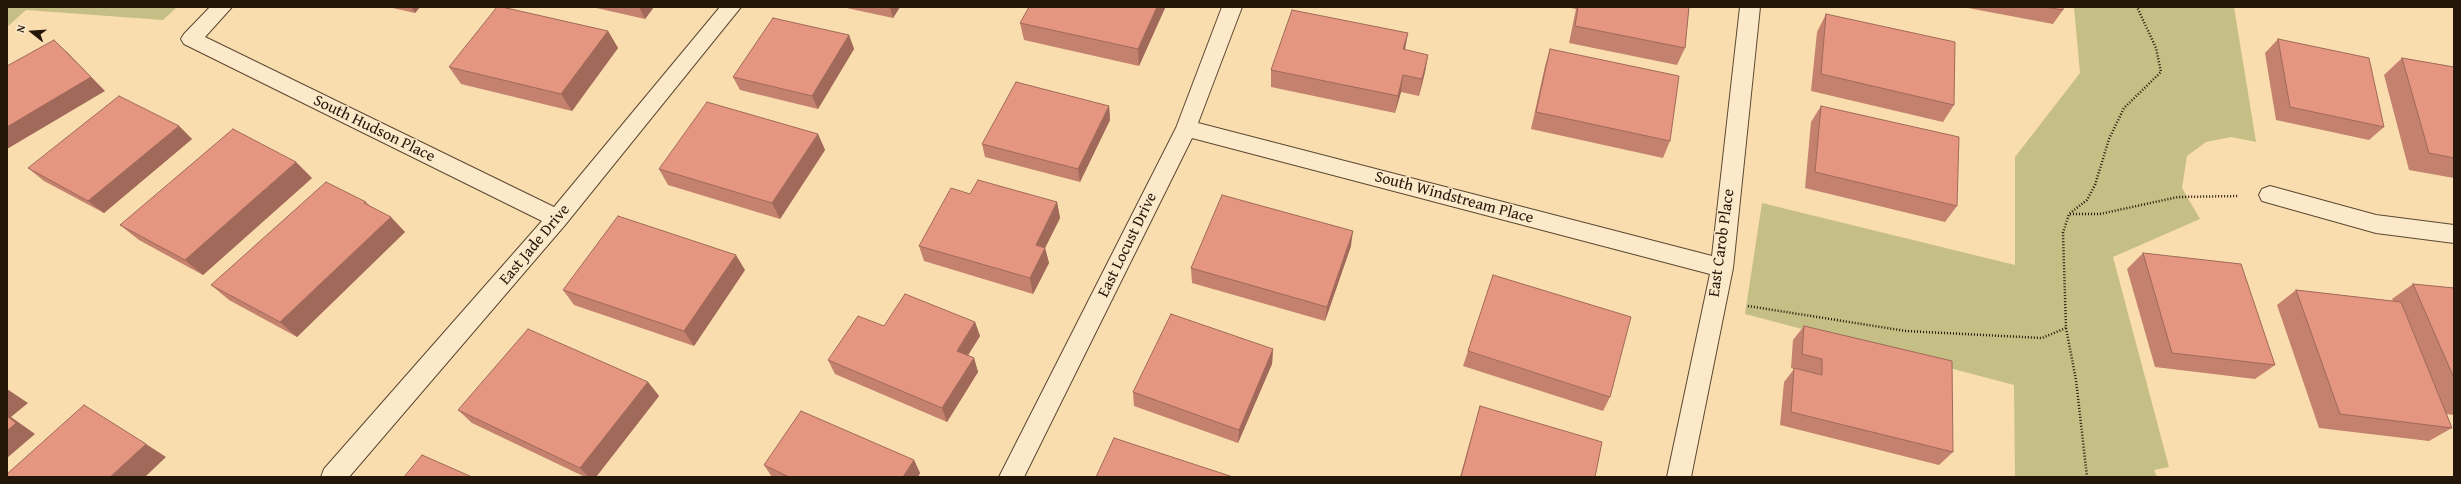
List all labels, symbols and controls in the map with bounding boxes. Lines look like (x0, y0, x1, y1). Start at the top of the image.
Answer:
north arrow (12, 12, 52, 52)
text: N (12, 23, 29, 34)
street label: South Hudson Place (310, 91, 438, 167)
street label: South Windstream Place (1372, 168, 1536, 228)
street label: East Carob Place (1705, 188, 1739, 298)
street label: East Locust Drive (1094, 189, 1162, 301)
street label: East Jade Drive (496, 201, 574, 289)

